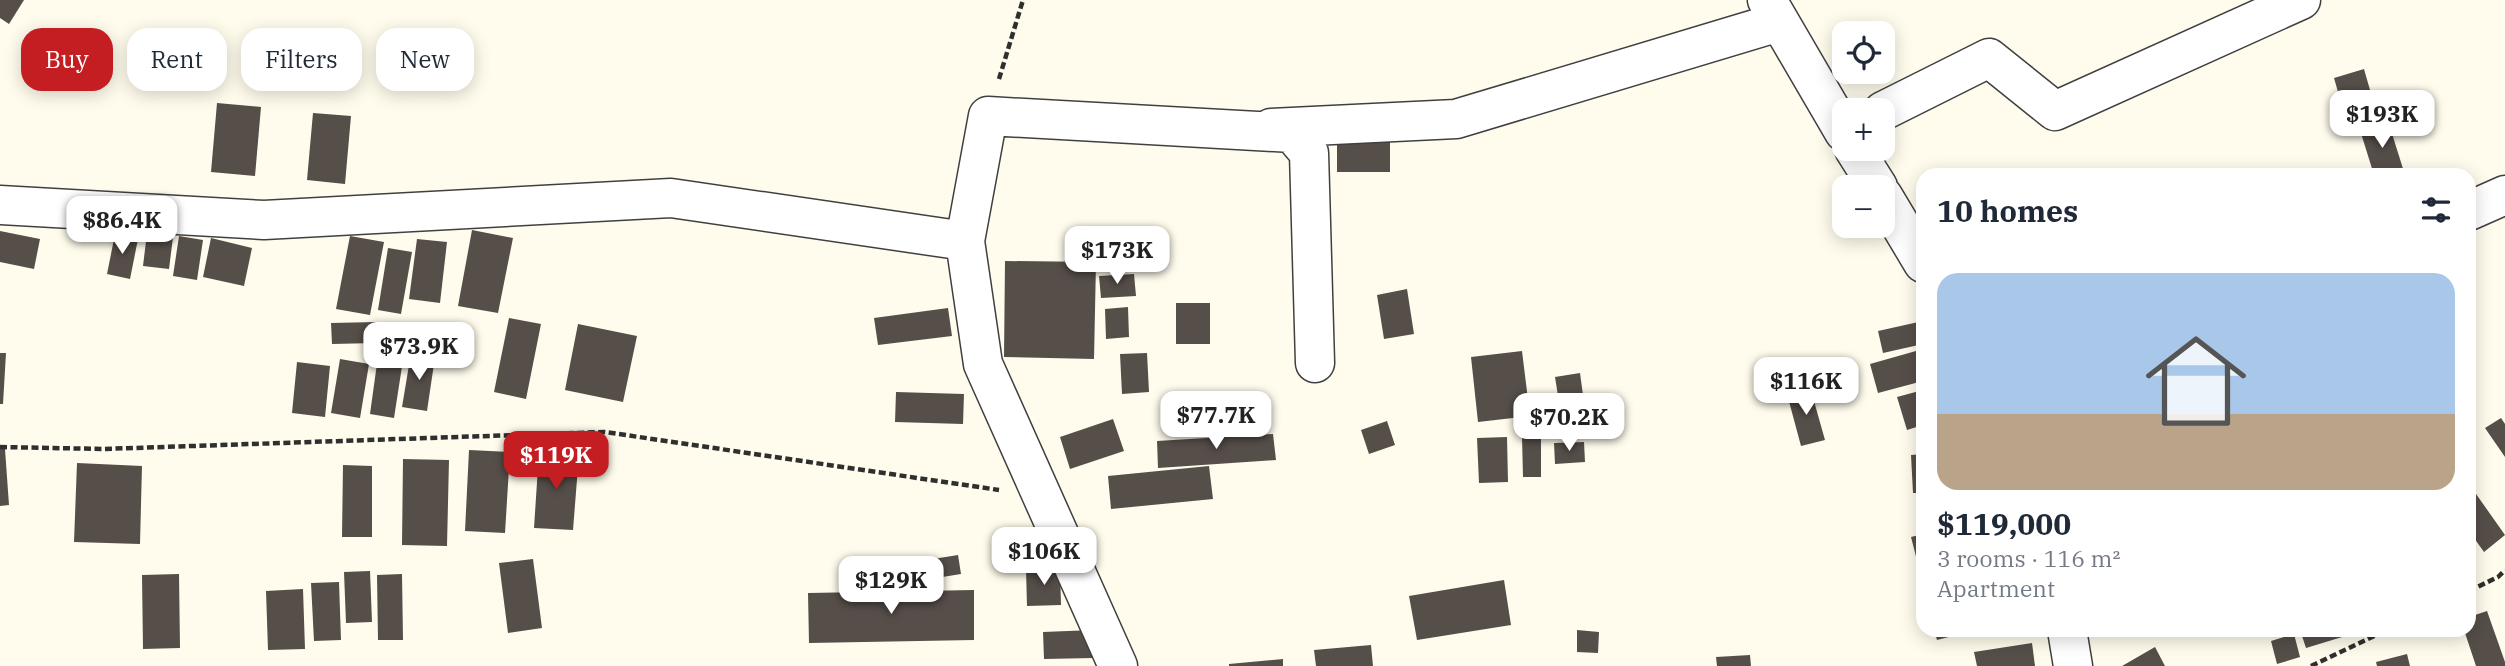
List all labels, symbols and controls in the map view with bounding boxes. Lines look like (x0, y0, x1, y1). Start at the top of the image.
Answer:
map controls (1832, 21, 1895, 238)
button: locate (1832, 21, 1895, 84)
chip: Buy (21, 28, 113, 91)
chip: Rent (127, 28, 227, 91)
chip: Filters (241, 28, 362, 91)
chip: New (376, 28, 474, 91)
pin: $193K (2333, 90, 2431, 150)
button: + (1832, 98, 1895, 161)
text: $193K (2346, 98, 2418, 128)
button: − (1832, 175, 1895, 238)
text: 10 homes (1937, 191, 2078, 230)
icon: filters (2417, 191, 2455, 229)
pin: $86.4K (65, 196, 179, 256)
text: $86.4K (82, 204, 162, 234)
pin: $173K (1068, 226, 1166, 286)
text: $173K (1081, 234, 1153, 264)
icon: home (2133, 318, 2259, 444)
pin: $73.9K (362, 322, 476, 382)
text: $73.9K (379, 330, 459, 360)
pin: $116K (1757, 358, 1855, 417)
text: $116K (1770, 365, 1842, 395)
pin: $77.7K (1159, 392, 1273, 451)
pin: $70.2K (1512, 393, 1626, 453)
text: $77.7K (1176, 399, 1256, 429)
text: $70.2K (1529, 401, 1609, 431)
pin: $119K (507, 432, 605, 491)
text: $119K (520, 439, 592, 469)
text: $119,000 (1937, 504, 2071, 543)
pin: $106K (995, 528, 1093, 587)
text: $106K (1008, 535, 1080, 565)
text: 3 rooms · 116 m² (1937, 543, 2120, 573)
pin: $129K (842, 556, 940, 616)
text: $129K (855, 564, 927, 594)
text: Apartment (1937, 573, 2055, 603)

